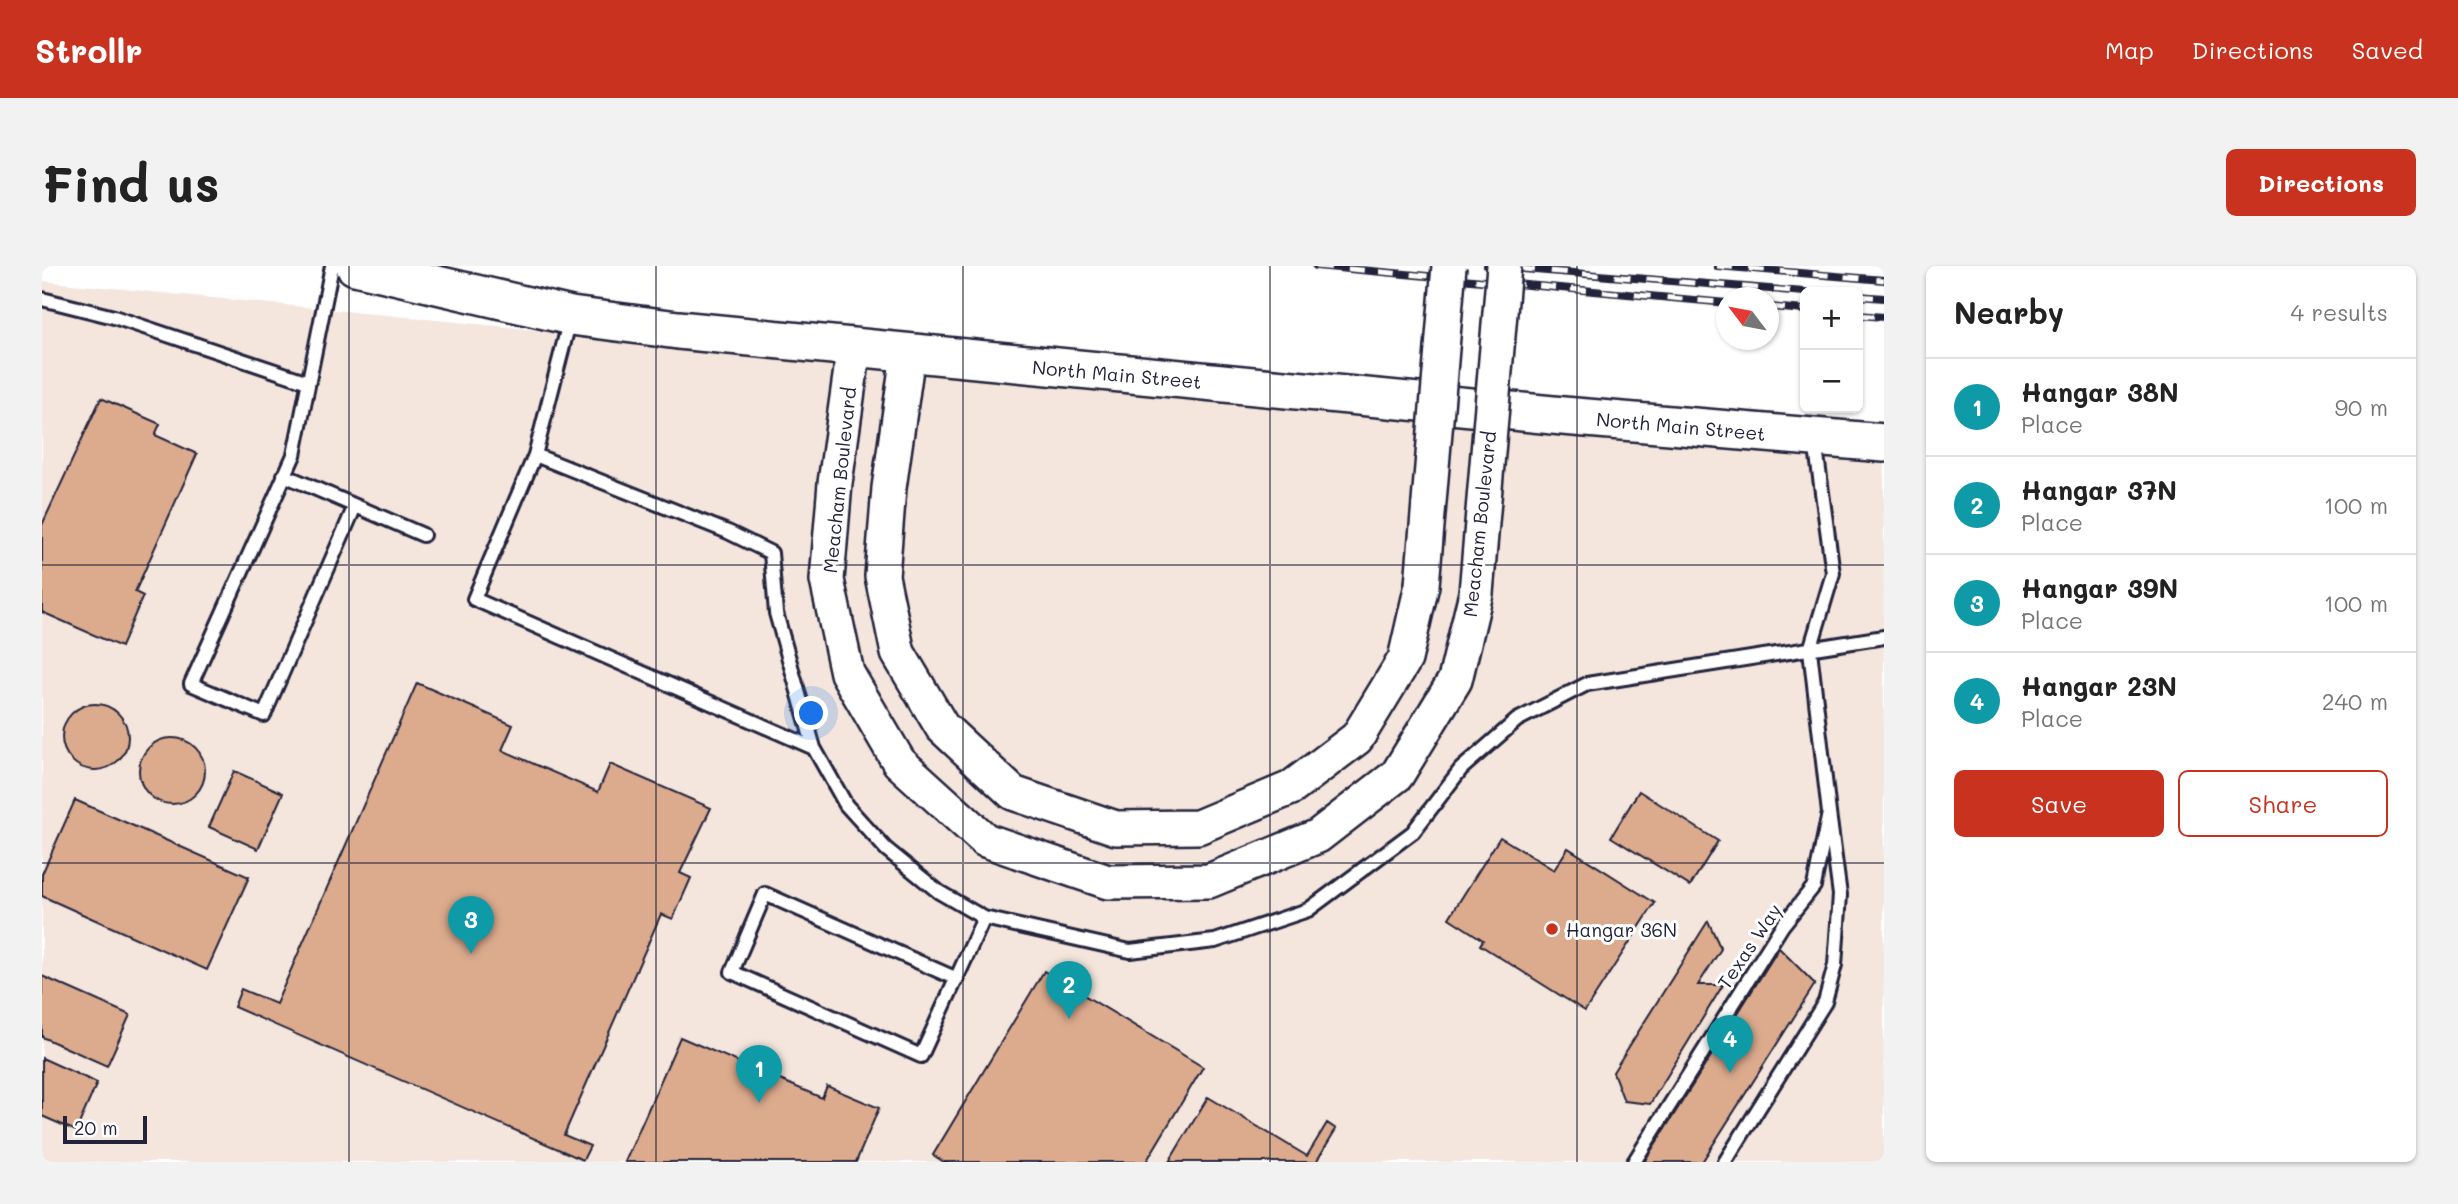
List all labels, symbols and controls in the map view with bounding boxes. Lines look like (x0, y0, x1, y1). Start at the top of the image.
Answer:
text: Strollr (35, 28, 143, 71)
text: Map (2105, 34, 2154, 65)
text: Directions (2192, 34, 2314, 65)
text: Saved (2352, 34, 2423, 65)
button: Directions (2226, 149, 2416, 216)
text: Find us (42, 151, 220, 214)
north arrow (1716, 287, 1779, 350)
map controls (1800, 287, 1863, 413)
button: + (1800, 287, 1863, 350)
text: Nearby (1954, 292, 2064, 332)
text: 4 results (2291, 297, 2388, 327)
button: − (1800, 350, 1863, 413)
street label: North Main Street (1031, 354, 1203, 394)
text: Hangar 38N (2021, 375, 2179, 409)
street label: Meacham Boulevard (817, 386, 861, 574)
text: 1 (1972, 392, 1982, 422)
text: 90 m (2335, 392, 2388, 422)
street label: North Main Street (1595, 406, 1767, 446)
text: Place (2021, 409, 2083, 439)
street label: Meacham Boulevard (1457, 430, 1501, 618)
text: Hangar 37N (2021, 473, 2177, 507)
text: 2 (1971, 490, 1983, 520)
text: 100 m (2324, 490, 2388, 520)
text: Place (2021, 507, 2083, 537)
text: Hangar 39N (2021, 571, 2178, 605)
text: 3 (1970, 588, 1984, 618)
text: 100 m (2324, 588, 2388, 618)
text: Place (2021, 605, 2083, 635)
text: Hangar 23N (2021, 669, 2177, 703)
text: 4 (1970, 686, 1984, 716)
text: 240 m (2322, 686, 2388, 716)
your location (794, 696, 828, 730)
text: Place (2021, 703, 2083, 733)
button: Save (1954, 770, 2164, 837)
button: Share (2178, 770, 2388, 837)
pin: 3 (448, 896, 494, 954)
street label: Texas Way (1711, 899, 1787, 993)
place label: Hangar 36N (1566, 917, 1677, 942)
marker: Hangar 36N (1544, 921, 1560, 937)
pin: 2 (1046, 961, 1092, 1019)
pin: 4 (1707, 1015, 1753, 1073)
pin: 1 (736, 1045, 782, 1103)
scale bar (63, 1113, 147, 1145)
text: 20 m (74, 1115, 118, 1140)

